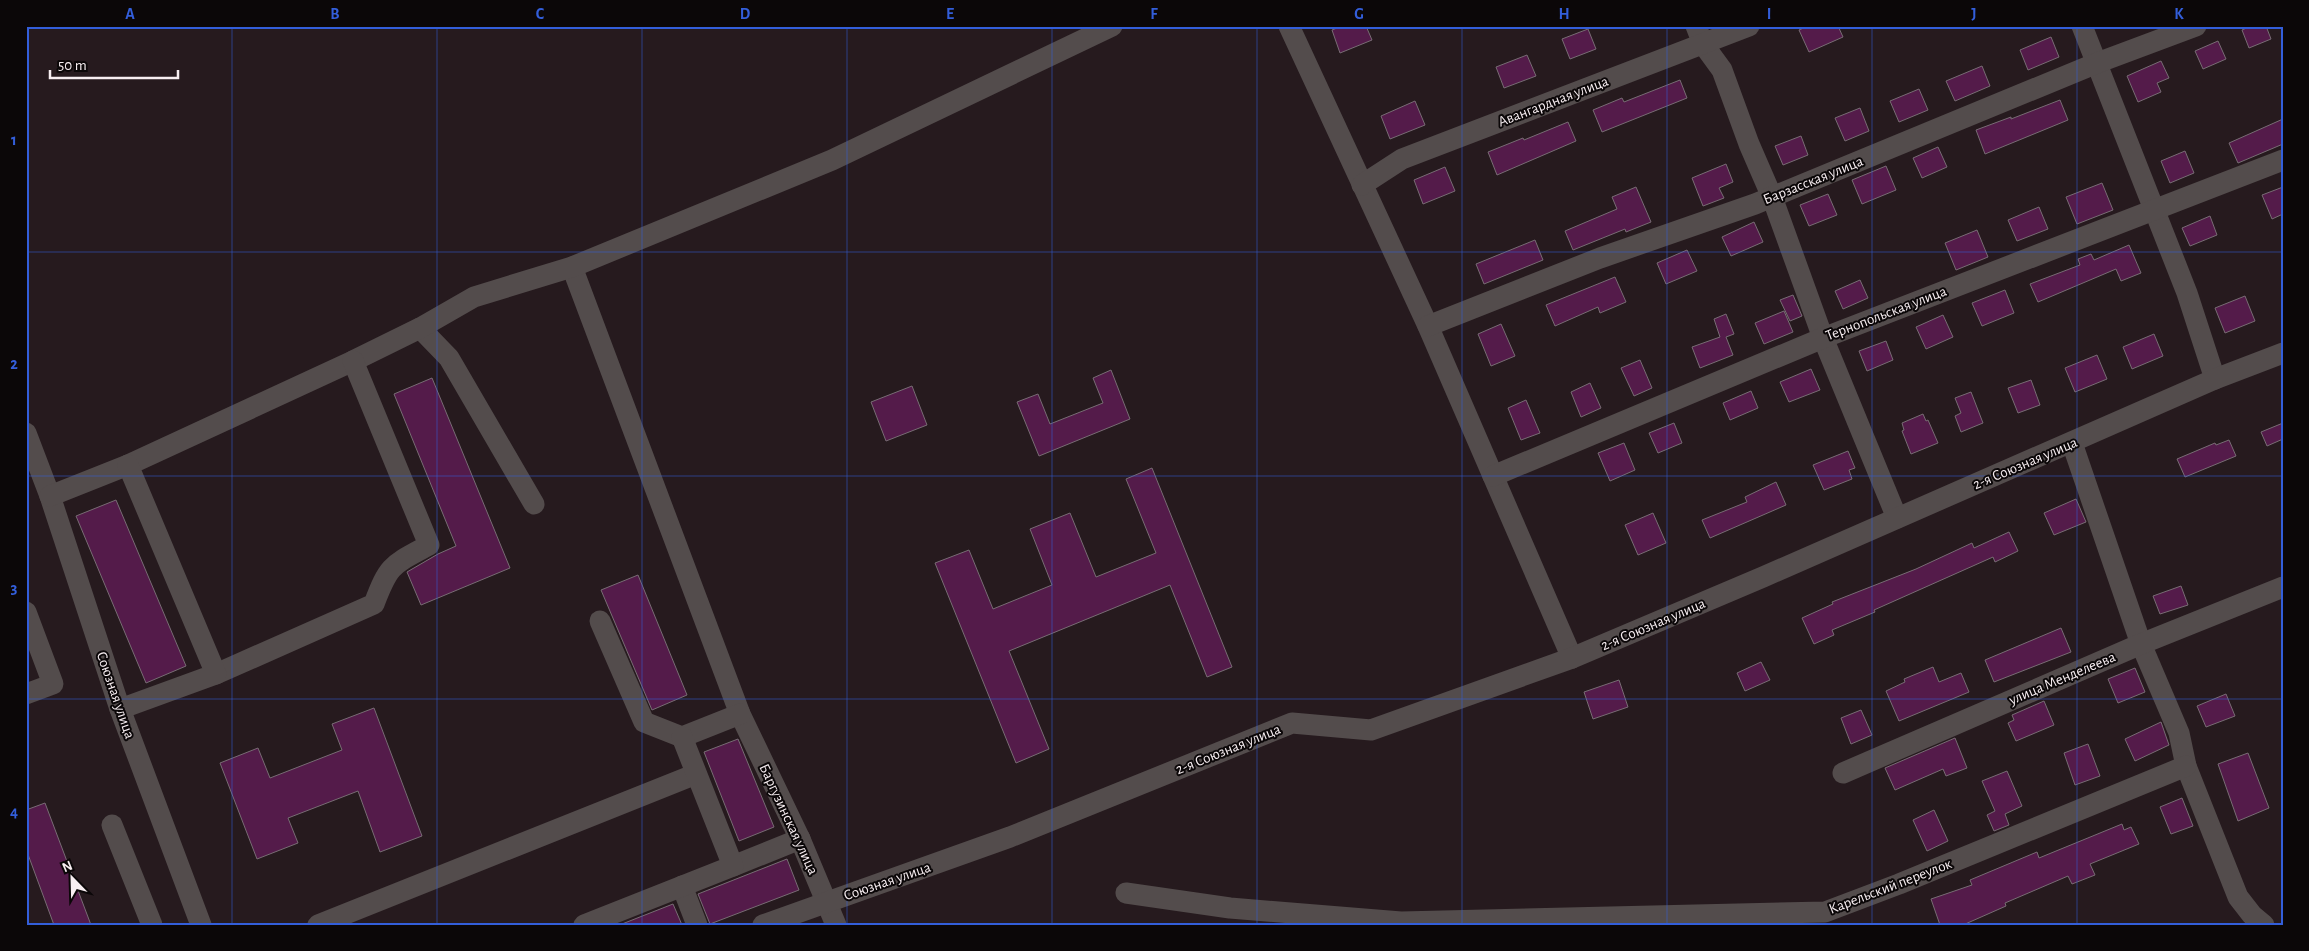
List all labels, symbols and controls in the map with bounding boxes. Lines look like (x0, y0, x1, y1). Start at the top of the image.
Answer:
text: A (125, 6, 135, 22)
text: B (330, 6, 340, 22)
text: C (536, 6, 545, 22)
text: D (740, 6, 751, 22)
text: E (946, 6, 954, 22)
text: F (1150, 6, 1158, 22)
text: G (1354, 6, 1364, 22)
text: H (1558, 6, 1570, 22)
text: I (1767, 6, 1771, 22)
text: J (1971, 6, 1977, 22)
text: K (2174, 6, 2184, 22)
scale bar (50, 48, 178, 80)
text: 50 m (58, 58, 87, 73)
street label: Авангардная улица (1496, 73, 1611, 129)
text: 1 (11, 132, 17, 148)
street label: Барзасская улица (1761, 154, 1865, 207)
street label: Тернопольская улица (1824, 283, 1949, 343)
text: 2 (10, 356, 18, 372)
street label: 2-я Союзная улица (1971, 435, 2080, 492)
text: 3 (11, 580, 18, 596)
street label: 2-я Союзная улица (1599, 596, 1708, 653)
street label: улица Менделеева (2006, 649, 2118, 708)
street label: Союзная улица (94, 650, 137, 741)
street label: 2-я Союзная улица (1174, 722, 1283, 777)
street label: Баргузинская улица (756, 761, 821, 877)
text: 4 (10, 804, 18, 820)
north arrow (48, 854, 98, 904)
street label: Карельский переулок (1827, 856, 1954, 917)
text: N (60, 859, 75, 875)
street label: Союзная улица (842, 860, 933, 903)

